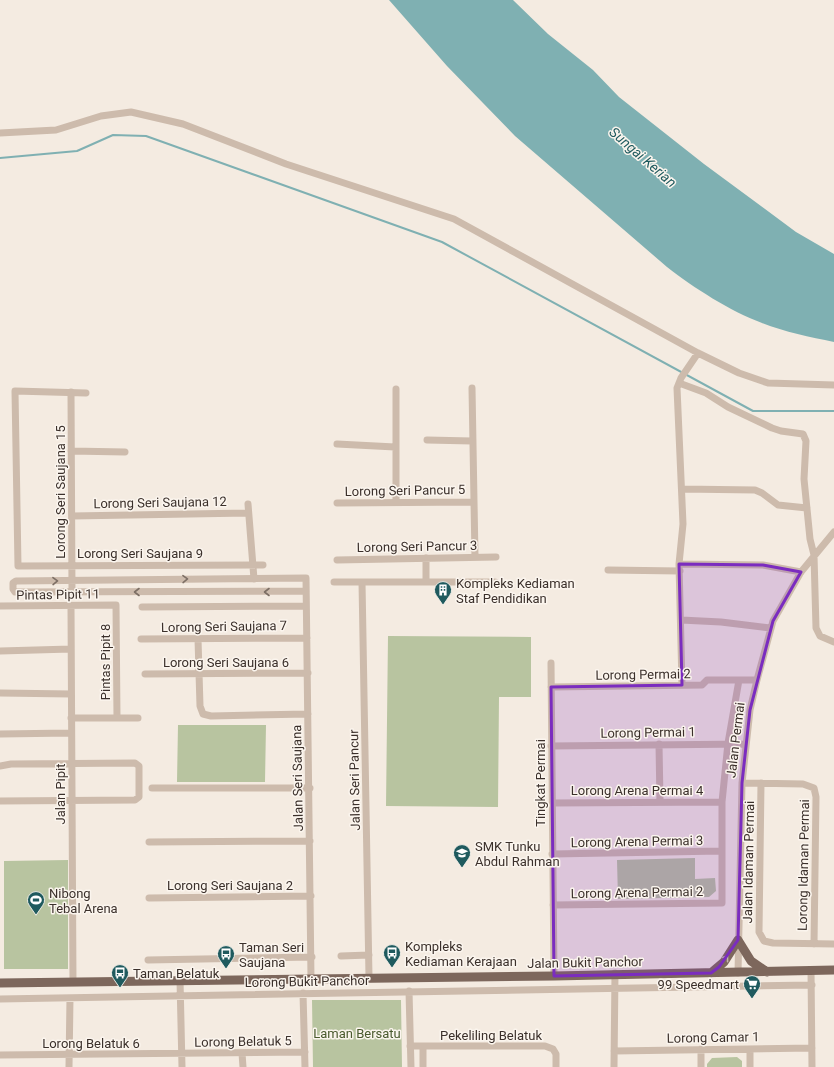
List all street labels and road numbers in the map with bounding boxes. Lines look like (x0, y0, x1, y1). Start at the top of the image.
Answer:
street label: Lorong Seri Saujana 15 (53, 425, 68, 559)
street label: Lorong Seri Pancur 5 (345, 482, 465, 499)
street label: Lorong Seri Saujana 12 (93, 494, 227, 511)
street label: Lorong Seri Pancur 3 (357, 538, 477, 555)
street label: Lorong Seri Saujana 9 (77, 546, 203, 561)
street label: Pintas Pipit 11 (16, 586, 100, 603)
street label: Lorong Seri Saujana 7 (161, 618, 287, 635)
street label: Pintas Pipit 8 (98, 624, 113, 700)
street label: Lorong Seri Saujana 6 (163, 655, 289, 670)
street label: Lorong Permai 2 (595, 666, 691, 683)
street label: Jalan Permai (723, 701, 748, 779)
street label: Lorong Permai 1 (600, 724, 696, 741)
street label: Jalan Seri Saujana (289, 725, 306, 831)
street label: Jalan Seri Pancur (346, 729, 363, 831)
street label: Tingkat Permai (533, 739, 548, 827)
street label: Jalan Pipit (53, 764, 68, 824)
street label: Lorong Arena Permai 4 (571, 783, 704, 798)
street label: Lorong Idaman Permai (795, 799, 812, 931)
street label: Jalan Idaman Permai (740, 801, 757, 924)
street label: Lorong Arena Permai 3 (571, 833, 703, 850)
street label: Lorong Seri Saujana 2 (167, 878, 293, 893)
street label: Lorong Arena Permai 2 (571, 884, 703, 901)
street label: Jalan Bukit Panchor (527, 954, 643, 971)
street label: Lorong Bukit Panchor (245, 973, 370, 990)
street label: Pekeliling Belatuk (440, 1028, 542, 1043)
street label: Lorong Camar 1 (667, 1029, 760, 1046)
street label: Lorong Belatuk 5 (194, 1033, 292, 1050)
street label: Lorong Belatuk 6 (42, 1036, 140, 1051)

